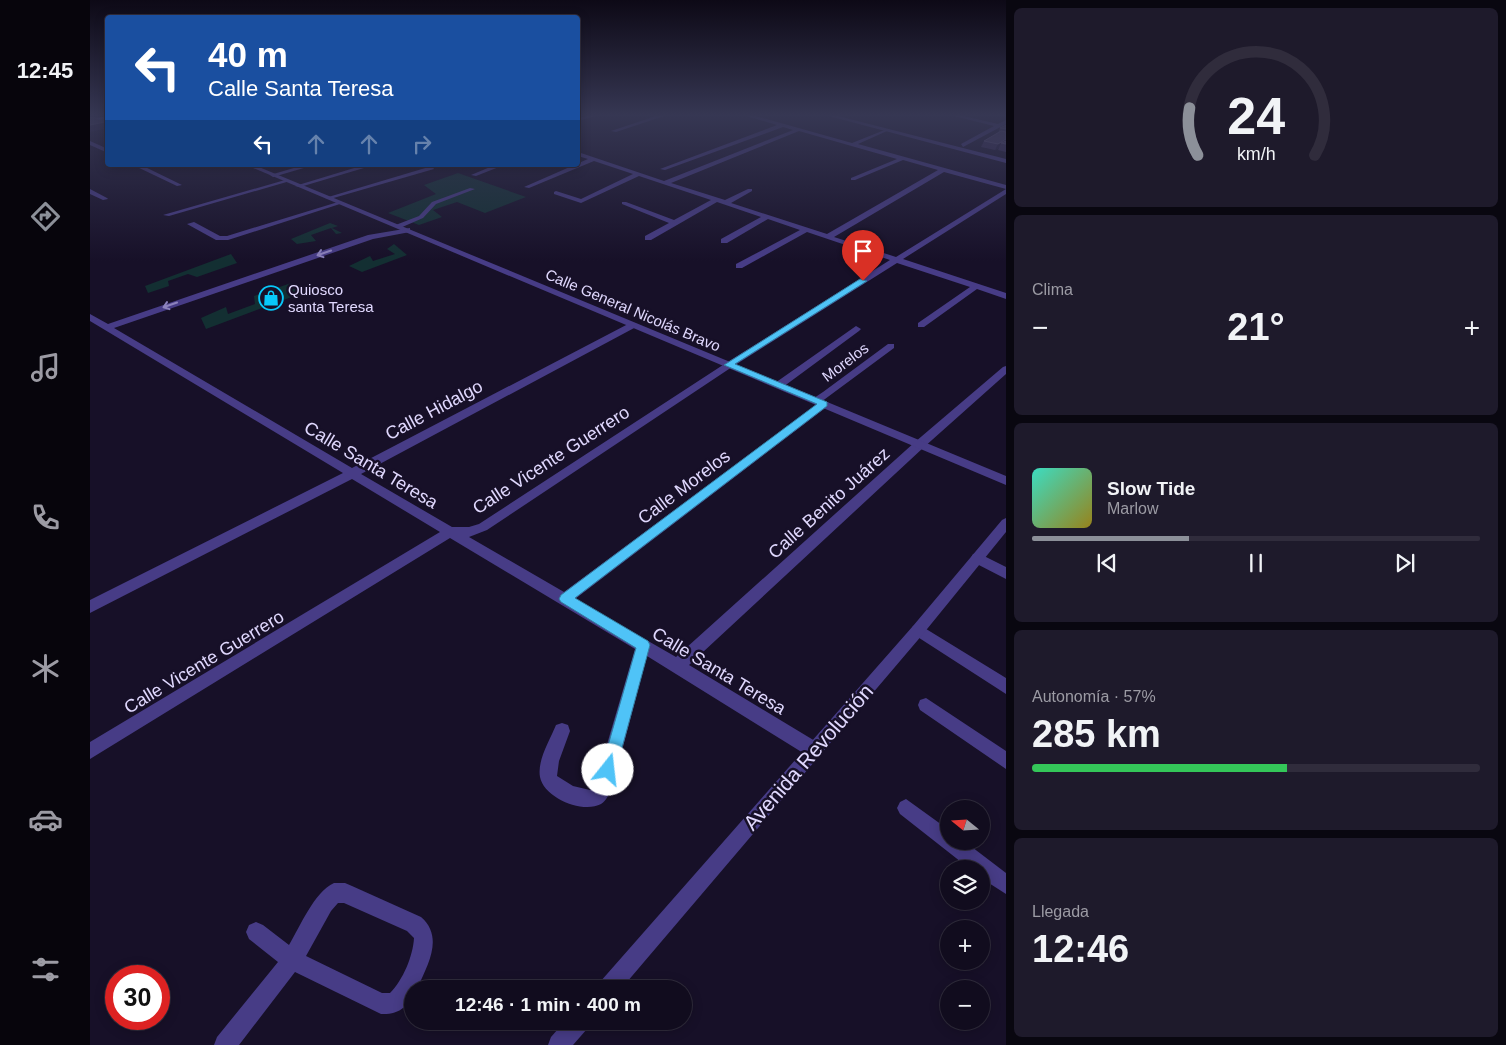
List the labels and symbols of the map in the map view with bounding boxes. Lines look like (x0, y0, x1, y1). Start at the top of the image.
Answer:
pin (842, 230, 884, 281)
one-way arrow (317, 249, 333, 258)
street label: Calle General Nicolás Bravo (543, 265, 723, 355)
place label: Quiosco santa Teresa (288, 281, 374, 315)
shop icon: Quiosco santa Teresa (258, 285, 284, 311)
one-way arrow (163, 300, 179, 310)
street label: Morelos (819, 339, 871, 385)
street label: Calle Hidalgo (382, 376, 486, 444)
street label: Calle Vicente Guerrero (469, 402, 633, 518)
street label: Calle Santa Teresa (301, 417, 442, 513)
street label: Calle Benito Juárez (764, 443, 894, 563)
street label: Calle Morelos (634, 446, 734, 528)
street label: Calle Vicente Guerrero (121, 606, 287, 718)
street label: Calle Santa Teresa (649, 623, 790, 719)
street label: Avenida Revolución (739, 680, 877, 834)
position arrow (581, 743, 633, 795)
north arrow (940, 800, 990, 850)
speed limit sign: 30 (105, 965, 170, 1030)

